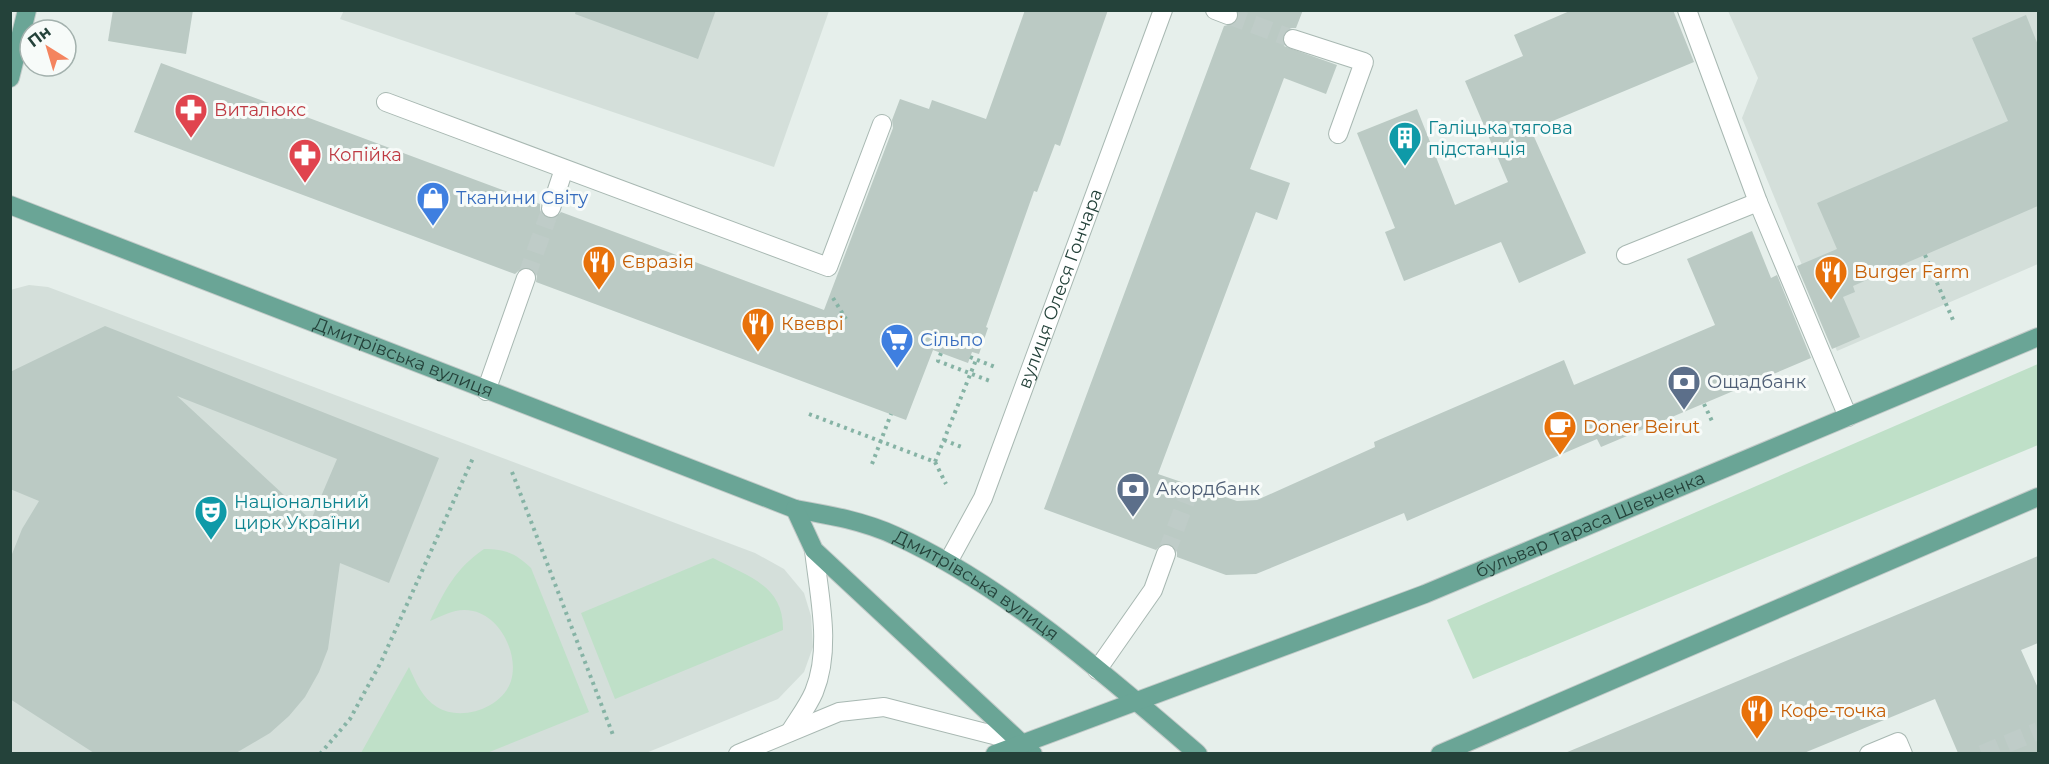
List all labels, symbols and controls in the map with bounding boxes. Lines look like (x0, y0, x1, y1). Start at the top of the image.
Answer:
north arrow (18, 18, 78, 78)
text: Пн (24, 22, 55, 51)
pharmacy icon: Виталюкс (173, 92, 209, 139)
place label: Виталюкс (214, 99, 306, 121)
place label: Галiцька тягова пiдстанцiя (1428, 117, 1573, 160)
building icon: Галiцька тягова пiдстанцiя (1387, 120, 1423, 167)
pharmacy icon: Копійка (287, 137, 323, 184)
place label: Копійка (328, 144, 402, 166)
shop icon: Тканини Світу (415, 180, 451, 227)
street label: вулиця Олеся Гончара (1013, 186, 1107, 392)
place label: Тканини Світу (456, 187, 588, 209)
restaurant icon: Євразія (581, 244, 617, 291)
place label: Євразія (622, 251, 694, 273)
restaurant icon: Burger Farm (1813, 254, 1849, 301)
place label: Burger Farm (1854, 261, 1970, 283)
restaurant icon: Квеврі (740, 306, 776, 353)
street label: Дмитрівська вулиця (310, 313, 497, 402)
place label: Квеврі (781, 313, 844, 335)
supermarket icon: Сільпо (879, 322, 915, 369)
place label: Сільпо (920, 329, 983, 351)
bank icon: Ощадбанк (1666, 364, 1702, 411)
place label: Ощадбанк (1707, 371, 1807, 393)
cafe icon: Doner Beirut (1542, 409, 1578, 456)
place label: Doner Beirut (1583, 416, 1700, 438)
street label: бульвар Тараса Шевченка (1472, 467, 1708, 583)
bank icon: Акордбанк (1115, 471, 1151, 518)
place label: Акордбанк (1156, 478, 1260, 500)
place label: Національний цирк України (234, 491, 369, 534)
theatre icon: Національний цирк України (193, 494, 229, 541)
street label: Дмитрівська вулиця (890, 525, 1063, 645)
restaurant icon: Кофе-точка (1739, 693, 1775, 740)
place label: Кофе-точка (1780, 700, 1887, 722)

